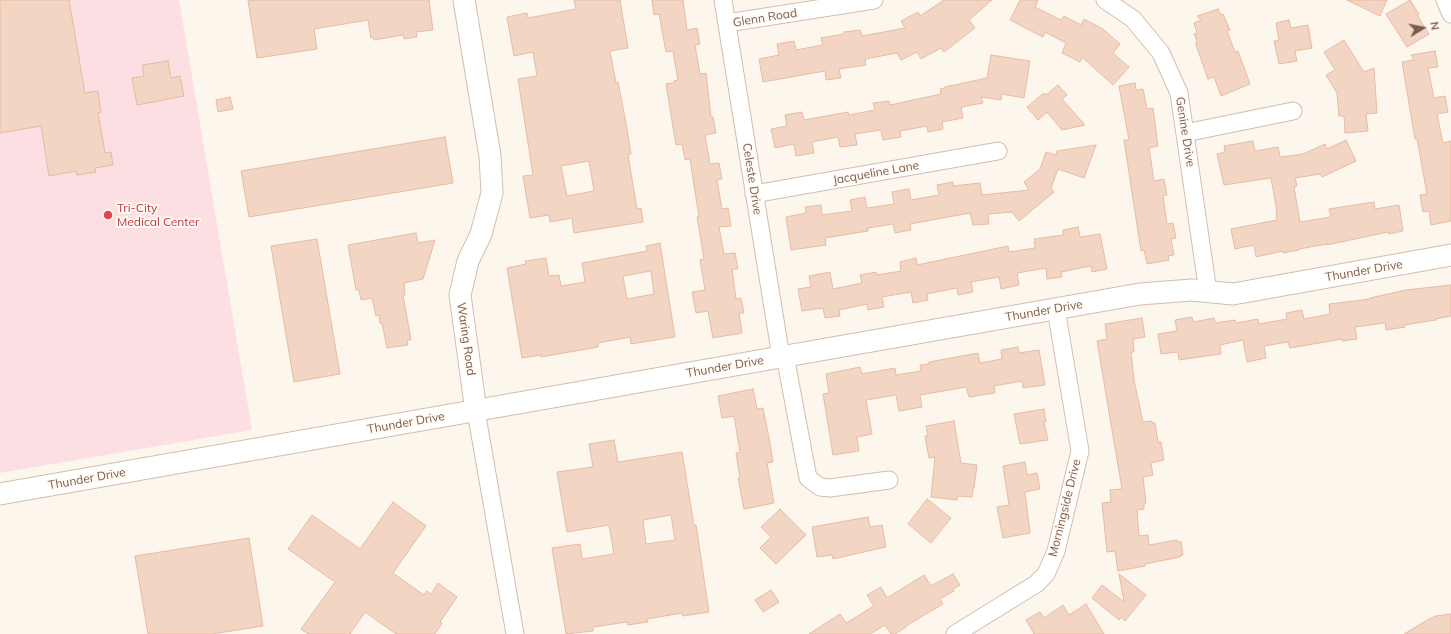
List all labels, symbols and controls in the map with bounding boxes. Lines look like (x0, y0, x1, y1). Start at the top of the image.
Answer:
street label: Glenn Road (732, 6, 798, 30)
north arrow (1403, 8, 1443, 48)
text: N (1427, 21, 1442, 31)
street label: Genine Drive (1172, 96, 1198, 168)
street label: Celeste Drive (739, 142, 765, 216)
street label: Jacqueline Lane (832, 158, 920, 188)
place label: Tri-City Medical Center (117, 201, 199, 229)
marker: Tri-City Medical Center (102, 209, 114, 221)
street label: Thunder Drive (1324, 257, 1404, 285)
street label: Thunder Drive (1004, 297, 1084, 325)
street label: Waring Road (454, 301, 478, 377)
street label: Thunder Drive (685, 353, 765, 381)
street label: Thunder Drive (366, 409, 446, 437)
street label: Morningside Drive (1046, 458, 1084, 558)
street label: Thunder Drive (47, 465, 127, 493)

